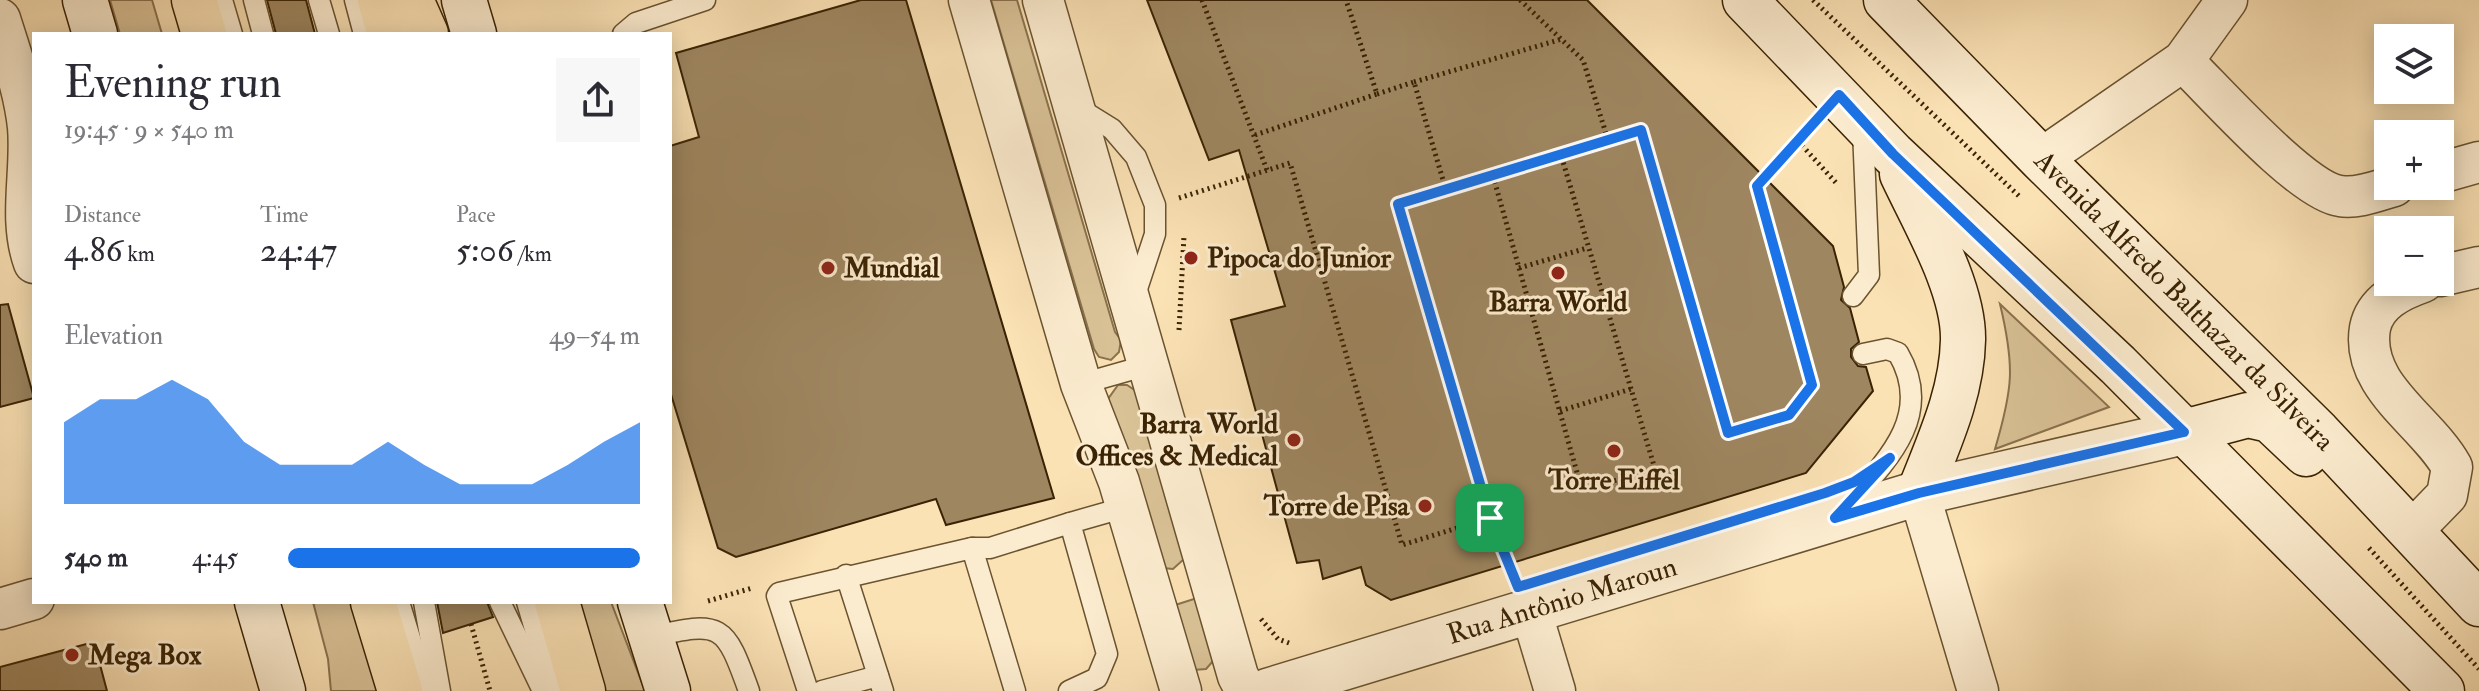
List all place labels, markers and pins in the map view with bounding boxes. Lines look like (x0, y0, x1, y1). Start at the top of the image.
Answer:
place label: Pipoca do Junior (1207, 241, 1392, 276)
marker: Pipoca do Junior (1182, 249, 1200, 267)
place label: Mundial (843, 251, 940, 286)
marker: Mundial (819, 259, 837, 277)
marker: Barra World (1549, 264, 1567, 282)
place label: Barra World (1489, 285, 1628, 320)
place label: Barra World Offices & Medical (1075, 407, 1279, 474)
marker: Barra World Offices & Medical (1285, 431, 1303, 449)
marker: Torre Eiffel (1605, 442, 1623, 460)
place label: Torre Eiffel (1547, 463, 1681, 498)
pin (1456, 484, 1524, 552)
place label: Torre de Pisa (1263, 489, 1410, 524)
marker: Torre de Pisa (1416, 497, 1434, 515)
place label: Mega Box (87, 638, 202, 673)
marker: Mega Box (63, 646, 81, 664)

